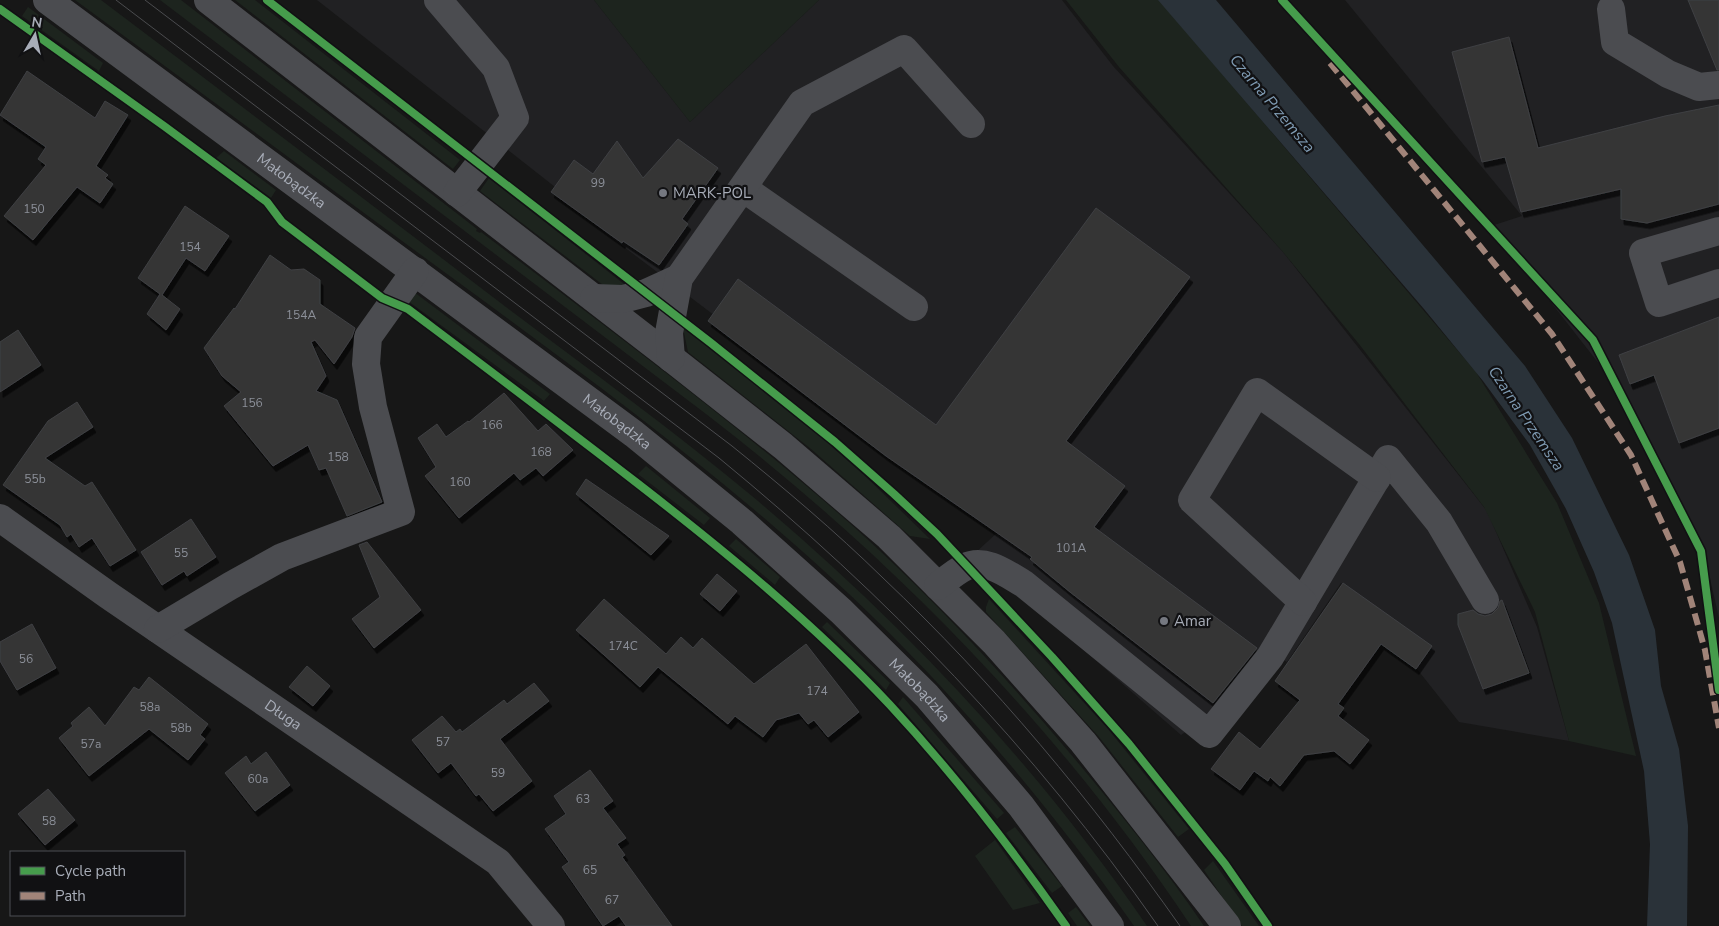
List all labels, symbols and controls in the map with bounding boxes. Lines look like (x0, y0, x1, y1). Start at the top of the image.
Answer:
north arrow (10, 10, 60, 60)
text: N (30, 12, 44, 33)
water label: Czarna Przemsza (1224, 50, 1320, 158)
street label: Małobądzka (253, 149, 330, 213)
house number: 99 (591, 175, 605, 191)
place label: MARK-POL (673, 183, 751, 203)
marker: MARK-POL (657, 187, 669, 199)
house number: 150 (23, 201, 45, 217)
house number: 154 (179, 239, 201, 255)
house number: 154A (286, 307, 316, 323)
water label: Czarna Przemsza (1483, 362, 1569, 475)
street label: Małobądzka (578, 389, 656, 454)
house number: 156 (241, 395, 263, 411)
house number: 166 (481, 417, 503, 433)
house number: 168 (530, 444, 552, 460)
house number: 158 (327, 449, 349, 465)
house number: 55b (24, 471, 46, 487)
house number: 160 (449, 474, 471, 490)
house number: 101A (1056, 540, 1086, 556)
house number: 55 (174, 545, 188, 561)
place label: Amar (1174, 611, 1212, 631)
marker: Amar (1158, 615, 1170, 627)
house number: 174C (608, 638, 638, 654)
house number: 56 (19, 651, 33, 667)
street label: Małobądzka (884, 654, 955, 726)
house number: 174 (806, 683, 828, 699)
street label: Długa (261, 695, 306, 735)
house number: 58a (140, 699, 160, 715)
house number: 58b (170, 720, 192, 736)
house number: 57 (436, 734, 450, 750)
house number: 57a (81, 736, 101, 752)
house number: 59 (491, 765, 505, 781)
house number: 60a (248, 771, 268, 787)
house number: 63 (576, 791, 590, 807)
house number: 58 (42, 813, 56, 829)
legend (10, 851, 185, 916)
text: Cycle path (55, 861, 126, 881)
house number: 65 (583, 862, 597, 878)
text: Path (55, 886, 86, 906)
house number: 67 (605, 892, 619, 908)

